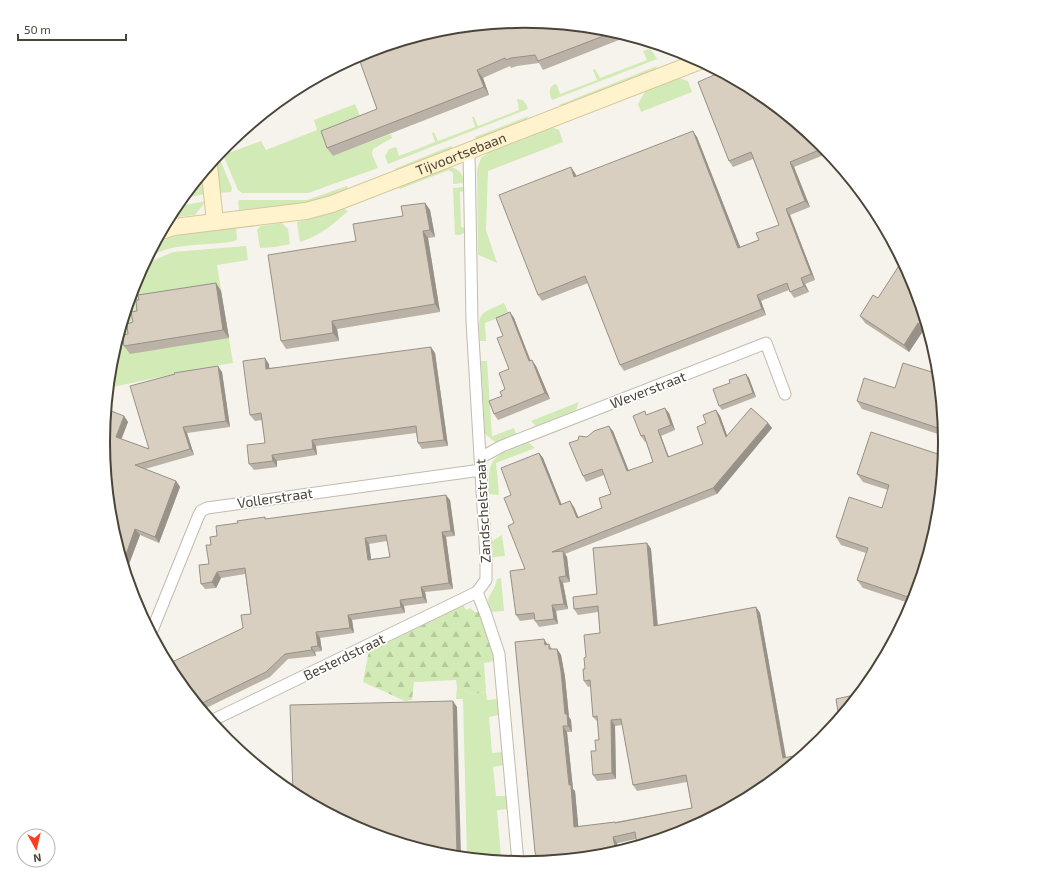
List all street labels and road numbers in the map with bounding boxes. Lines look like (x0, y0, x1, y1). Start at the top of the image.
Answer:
street label: Tijvoortsebaan (413, 128, 508, 179)
street label: Weverstraat (608, 367, 688, 412)
street label: Zandschelstraat (471, 458, 494, 564)
street label: Vollerstraat (236, 484, 314, 511)
street label: Besterdstraat (300, 630, 387, 684)

